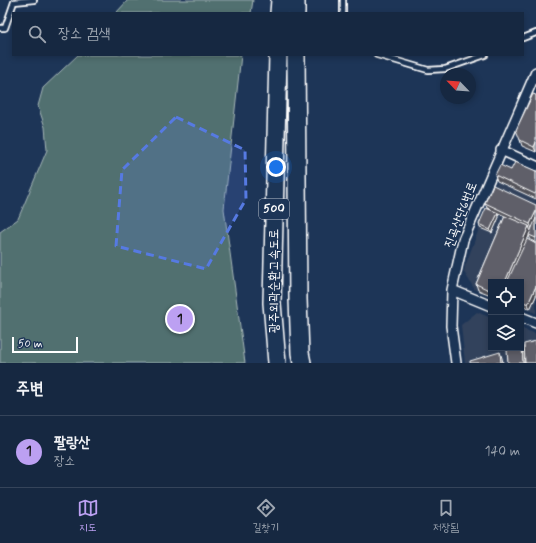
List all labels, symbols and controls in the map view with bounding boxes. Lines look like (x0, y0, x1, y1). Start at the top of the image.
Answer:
search box (12, 12, 524, 56)
icon: search (26, 23, 48, 45)
text: 장소 검색 (58, 24, 110, 44)
north arrow (440, 68, 476, 104)
your location (266, 157, 286, 177)
street label: 진곡산단6번로 (441, 180, 481, 250)
road number: 500 (259, 199, 289, 219)
street label: 광주외곽순환고속도로 (266, 229, 283, 333)
map controls (488, 279, 524, 351)
button: locate (488, 279, 524, 315)
pin: 1 (167, 304, 193, 334)
button: layers (488, 315, 524, 351)
scale bar (12, 335, 78, 354)
text: 50 m (18, 337, 43, 351)
text: 주변 (16, 378, 43, 400)
text: 팔랑산 (54, 433, 90, 453)
text: 1 (26, 443, 32, 460)
text: 140 m (485, 443, 520, 460)
text: 장소 (54, 453, 75, 470)
tab: 지도 (77, 497, 99, 535)
tab: 길찾기 (252, 497, 279, 535)
tab: 저장됨 (433, 497, 459, 535)

